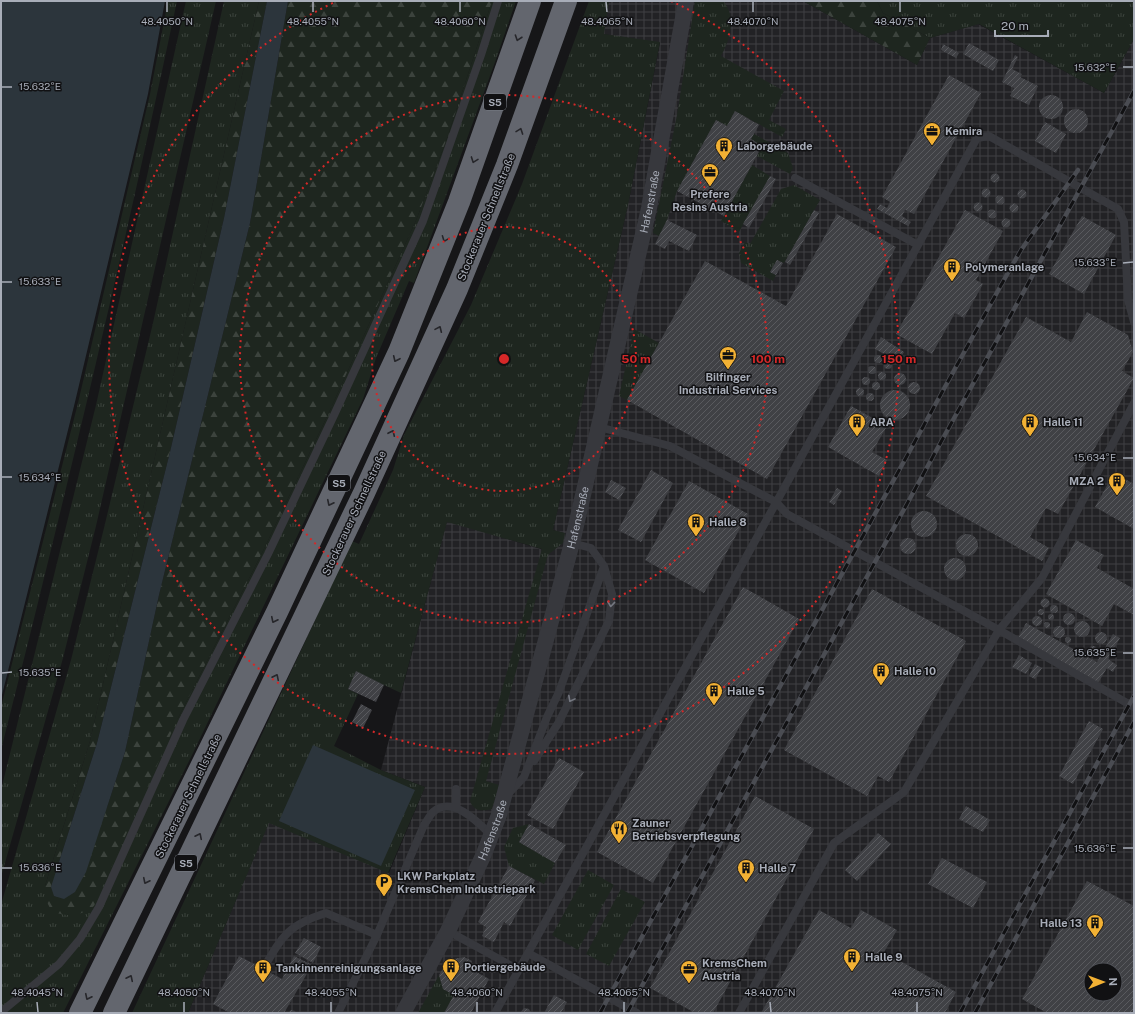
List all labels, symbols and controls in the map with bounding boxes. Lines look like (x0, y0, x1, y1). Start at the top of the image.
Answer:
scale bar (995, 12, 1048, 38)
text: 48.4050°N (141, 15, 193, 27)
text: 48.4055°N (287, 15, 339, 27)
text: 48.4060°N (434, 15, 486, 27)
text: 48.4065°N (581, 15, 633, 27)
text: 48.4070°N (727, 15, 779, 27)
text: 48.4075°N (874, 15, 926, 27)
text: 20 m (1001, 19, 1029, 33)
one-way arrow (514, 34, 522, 41)
text: 15.632°E (1074, 61, 1116, 73)
text: 15.632°E (19, 80, 61, 92)
road number: S5 (484, 94, 506, 110)
office icon: Kemira (922, 121, 942, 146)
place label: Kemira (945, 125, 982, 137)
one-way arrow (515, 127, 523, 134)
building icon: Laborgebäude (714, 136, 734, 161)
place label: Laborgebäude (737, 140, 813, 152)
street label: Stockerauer Schnellstraße (455, 151, 517, 283)
one-way arrow (471, 157, 479, 164)
office icon: Prefere Resins Austria (700, 162, 720, 187)
street label: Hafenstraße (637, 169, 662, 234)
place label: Prefere Resins Austria (672, 188, 748, 213)
one-way arrow (442, 235, 450, 242)
text: 15.633°E (1074, 256, 1116, 268)
building icon: Polymeranlage (942, 257, 962, 282)
place label: Polymeranlage (965, 261, 1044, 273)
text: 15.633°E (19, 275, 61, 287)
one-way arrow (434, 325, 442, 333)
office icon: Bilfinger Industrial Services (718, 345, 738, 370)
centre of rings (497, 352, 511, 366)
text: 50 m (621, 352, 651, 366)
text: 100 m (751, 352, 785, 366)
text: 150 m (882, 352, 916, 366)
one-way arrow (393, 355, 401, 362)
place label: Bilfinger Industrial Services (679, 371, 778, 396)
building icon: ARA (847, 412, 867, 437)
building icon: Halle 11 (1020, 412, 1040, 437)
place label: ARA (870, 416, 894, 428)
place label: Halle 11 (1043, 416, 1083, 428)
one-way arrow (387, 430, 395, 437)
street label: Stockerauer Schnellstraße (320, 449, 388, 577)
text: 15.634°E (1074, 451, 1116, 463)
text: 15.634°E (19, 471, 61, 483)
building icon: MZA 2 (1107, 471, 1127, 496)
road number: S5 (328, 475, 350, 491)
place label: MZA 2 (1069, 475, 1104, 487)
street label: Hafenstraße (565, 485, 591, 550)
one-way arrow (327, 498, 335, 506)
building icon: Halle 8 (686, 512, 706, 537)
place label: Halle 8 (709, 516, 747, 528)
one-way arrow (607, 601, 616, 607)
one-way arrow (271, 615, 279, 623)
text: 15.635°E (1074, 646, 1116, 658)
building icon: Halle 10 (871, 661, 891, 686)
place label: Halle 10 (894, 665, 936, 677)
text: 15.635°E (19, 666, 61, 678)
one-way arrow (271, 674, 279, 681)
building icon: Halle 5 (704, 681, 724, 706)
place label: Halle 5 (727, 685, 765, 697)
one-way arrow (568, 695, 575, 702)
street label: Stockerauer Schnellstraße (153, 732, 223, 860)
street label: Hafenstraße (476, 798, 509, 862)
place label: Zauner Betriebsverpflegung (632, 817, 740, 842)
restaurant icon: Zauner Betriebsverpflegung (609, 819, 629, 844)
one-way arrow (194, 832, 202, 840)
text: 15.636°E (1074, 842, 1116, 854)
road number: S5 (175, 855, 197, 871)
building icon: Halle 7 (736, 858, 756, 883)
text: 15.636°E (19, 861, 61, 873)
place label: Halle 7 (759, 862, 796, 874)
place label: LKW Parkplatz KremsChem Industriepark (397, 870, 536, 895)
parking icon: LKW Parkplatz KremsChem Industriepark (374, 872, 394, 897)
one-way arrow (143, 876, 151, 884)
building icon: Halle 13 (1085, 913, 1105, 938)
place label: Halle 13 (1040, 917, 1082, 929)
building icon: Halle 9 (842, 947, 862, 972)
place label: Halle 9 (865, 951, 902, 963)
building icon: Portiergebäude (441, 957, 461, 982)
place label: KremsChem Austria (702, 957, 767, 982)
building icon: Tankinnenreinigungsanlage (253, 958, 273, 983)
office icon: KremsChem Austria (679, 959, 699, 984)
place label: Portiergebäude (464, 961, 546, 973)
place label: Tankinnenreinigungsanlage (276, 962, 422, 974)
north arrow (1083, 962, 1123, 1002)
one-way arrow (126, 975, 133, 982)
text: N (1107, 977, 1119, 986)
text: 48.4045°N (11, 986, 63, 998)
text: 48.4050°N (158, 986, 210, 998)
text: 48.4055°N (305, 986, 357, 998)
text: 48.4060°N (451, 986, 503, 998)
text: 48.4065°N (598, 986, 650, 998)
text: 48.4070°N (744, 986, 796, 998)
text: 48.4075°N (891, 986, 943, 998)
one-way arrow (85, 993, 93, 1000)

